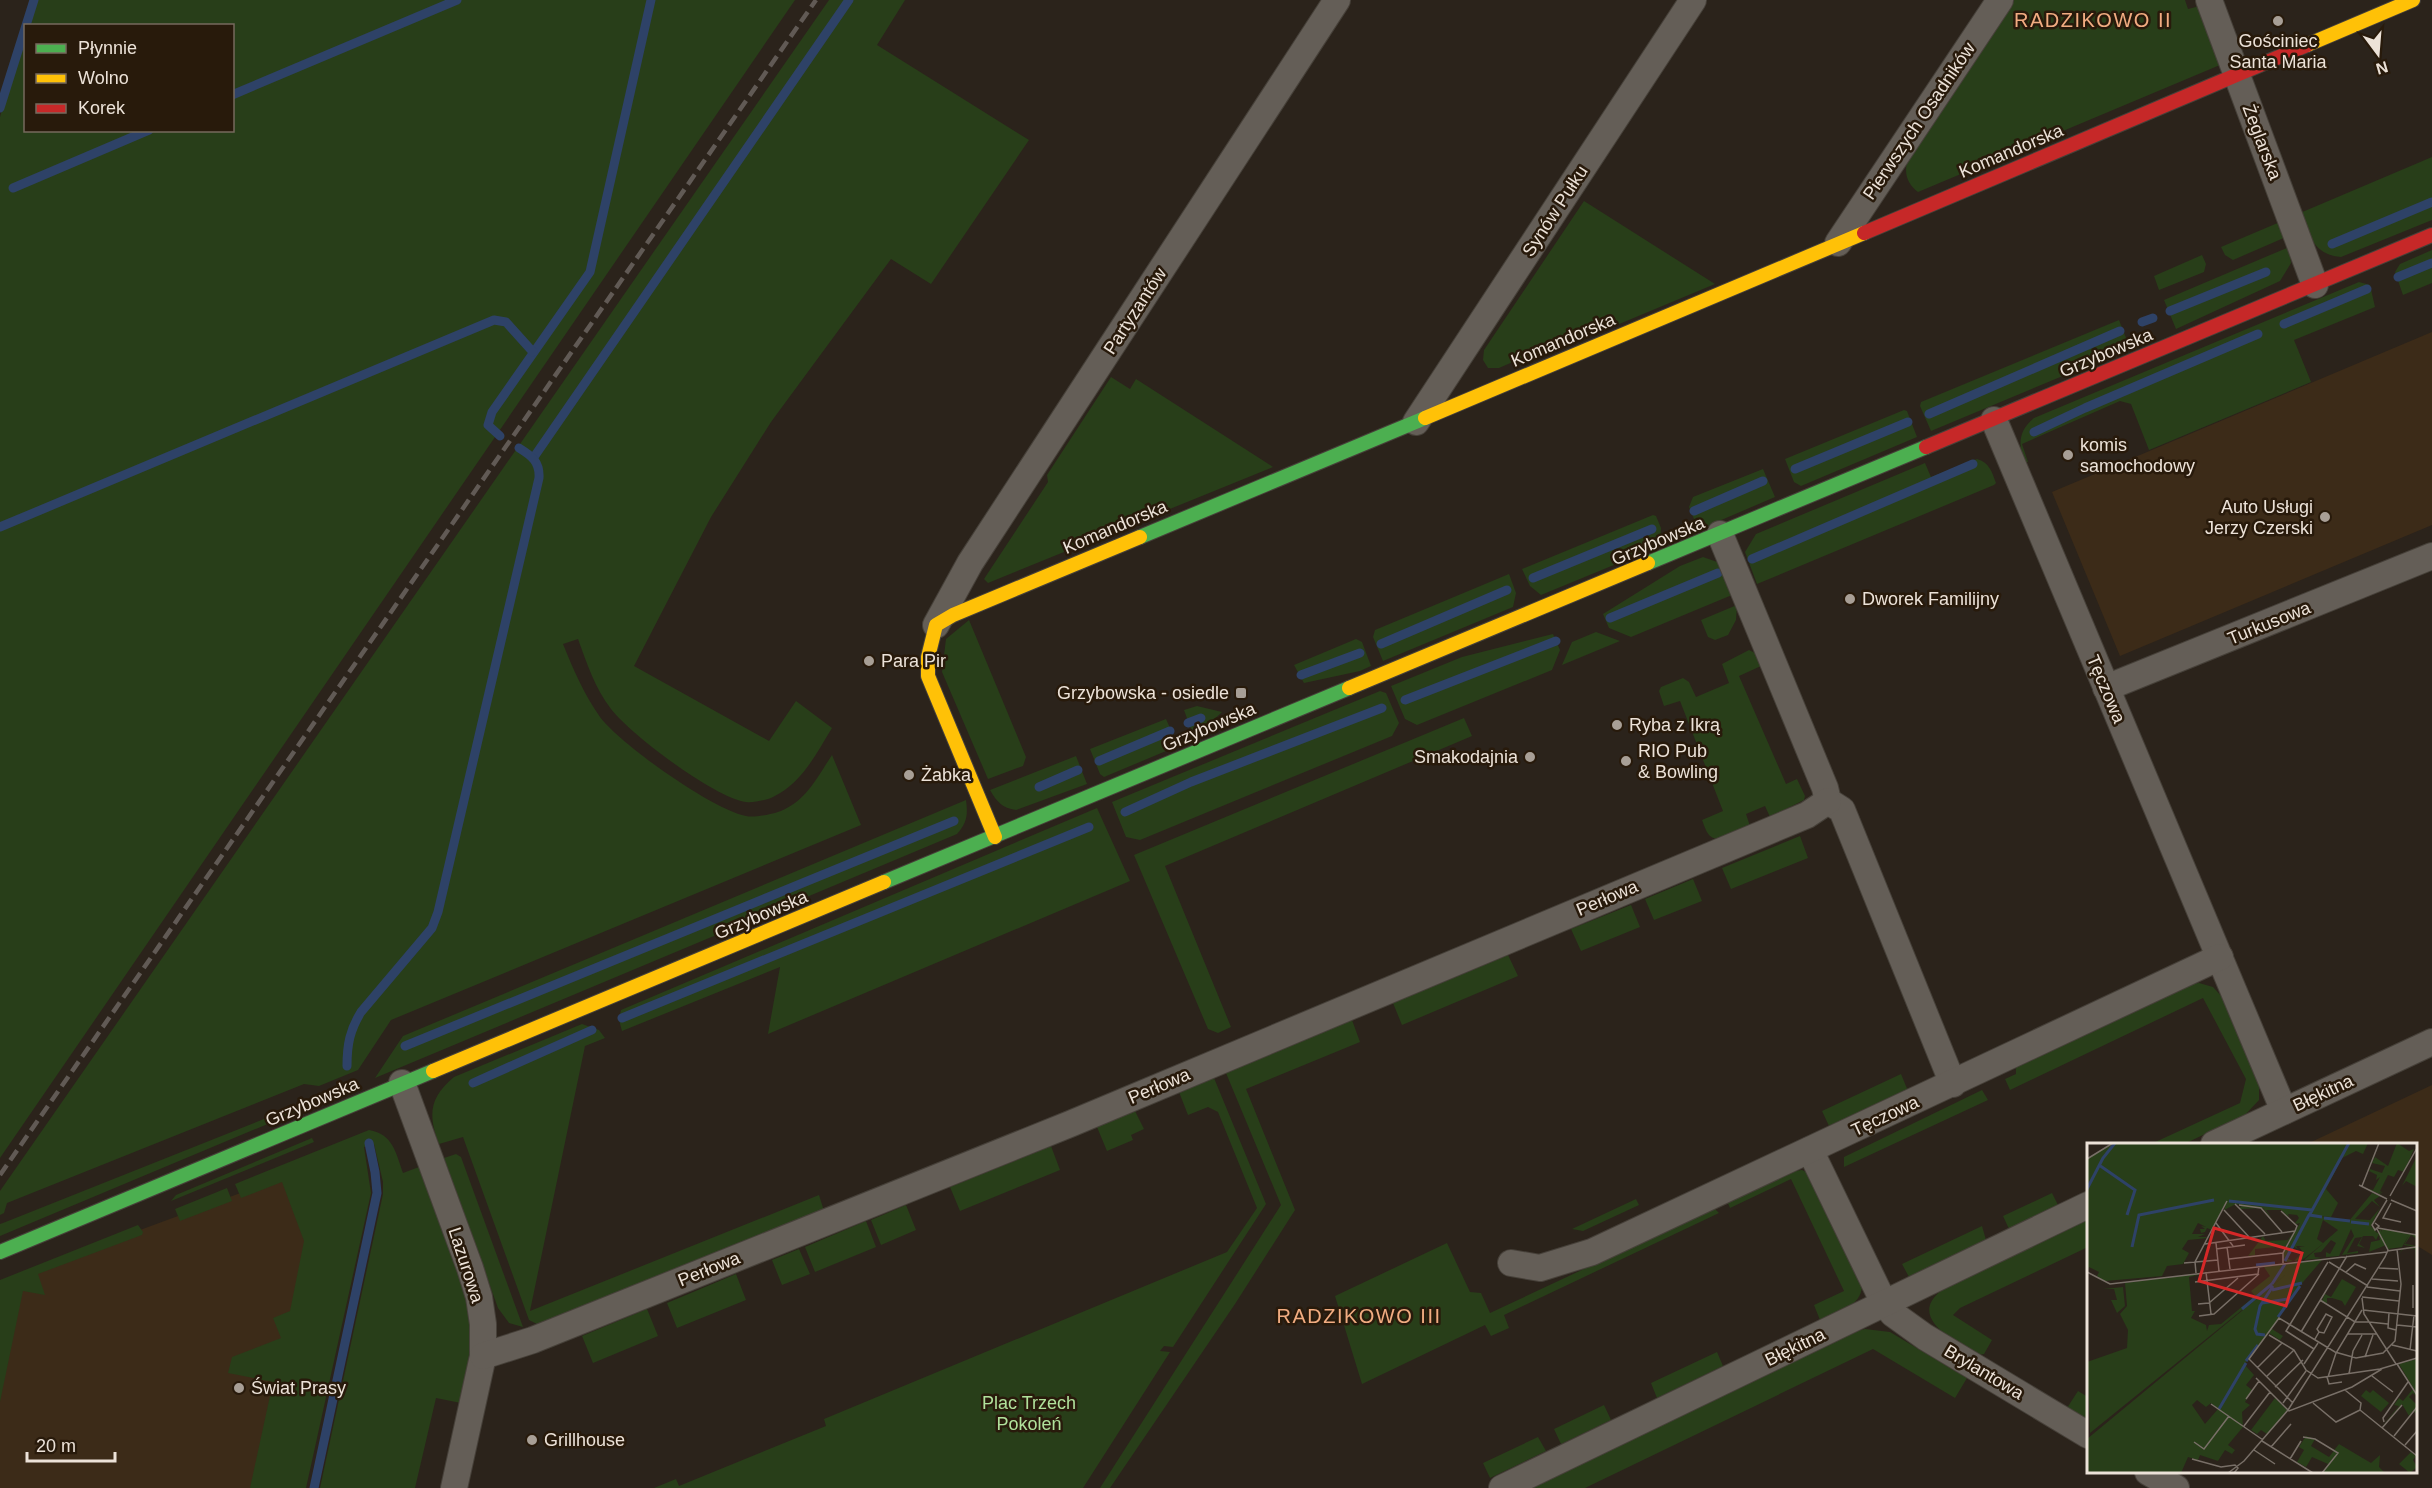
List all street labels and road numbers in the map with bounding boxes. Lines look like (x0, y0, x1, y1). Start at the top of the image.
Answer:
street label: Pierwszych Osadników (1859, 38, 1980, 203)
street label: Żeglarska (2239, 102, 2286, 183)
street label: Komandorska (1956, 120, 2067, 182)
street label: Synów Pułku (1518, 162, 1592, 260)
street label: Partyzantów (1100, 263, 1171, 358)
street label: Komandorska (1508, 309, 1619, 371)
street label: Grzybowska (2057, 324, 2156, 382)
street label: Komandorska (1060, 496, 1171, 558)
street label: Grzybowska (1609, 512, 1708, 570)
street label: Turkusowa (2225, 597, 2314, 649)
street label: Tęczowa (2083, 652, 2130, 727)
street label: Grzybowska (1160, 698, 1259, 756)
street label: Perłowa (1573, 876, 1642, 920)
street label: Grzybowska (712, 886, 811, 944)
street label: Perłowa (1125, 1064, 1194, 1108)
street label: Błękitna (2290, 1070, 2357, 1116)
street label: Grzybowska (263, 1073, 362, 1131)
street label: Tęczowa (1848, 1091, 1923, 1140)
street label: Lazurowa (444, 1225, 488, 1306)
street label: Perłowa (675, 1247, 744, 1290)
street label: Błękitna (1762, 1324, 1829, 1370)
street label: Brylantowa (1941, 1340, 2028, 1404)

